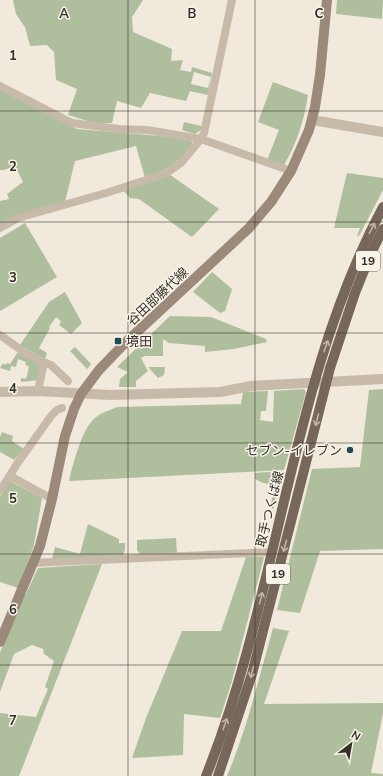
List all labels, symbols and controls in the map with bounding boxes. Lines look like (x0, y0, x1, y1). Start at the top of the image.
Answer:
text: A (59, 5, 69, 23)
text: B (188, 5, 197, 23)
text: C (315, 5, 324, 23)
text: 1 (9, 47, 17, 65)
text: 2 (9, 158, 17, 176)
one-way arrow (369, 223, 376, 235)
road number: 19 (356, 251, 380, 271)
street label: 谷田部藤代線 (123, 264, 192, 330)
text: 3 (9, 269, 17, 287)
place label: 境田 (126, 333, 152, 351)
marker: 境田 (113, 336, 123, 346)
one-way arrow (323, 340, 331, 352)
text: 4 (9, 380, 17, 398)
one-way arrow (313, 413, 320, 426)
place label: セブン-イレブン (245, 442, 342, 460)
marker: セブン-イレブン (345, 445, 355, 455)
street label: 取手つくば線 (252, 469, 288, 549)
text: 5 (9, 490, 17, 508)
one-way arrow (280, 539, 288, 552)
road number: 19 (266, 564, 290, 584)
one-way arrow (257, 592, 265, 605)
text: 6 (9, 601, 17, 619)
one-way arrow (248, 665, 256, 678)
text: 7 (9, 712, 17, 730)
one-way arrow (222, 718, 230, 730)
north arrow (331, 724, 371, 764)
text: N (349, 727, 363, 744)

